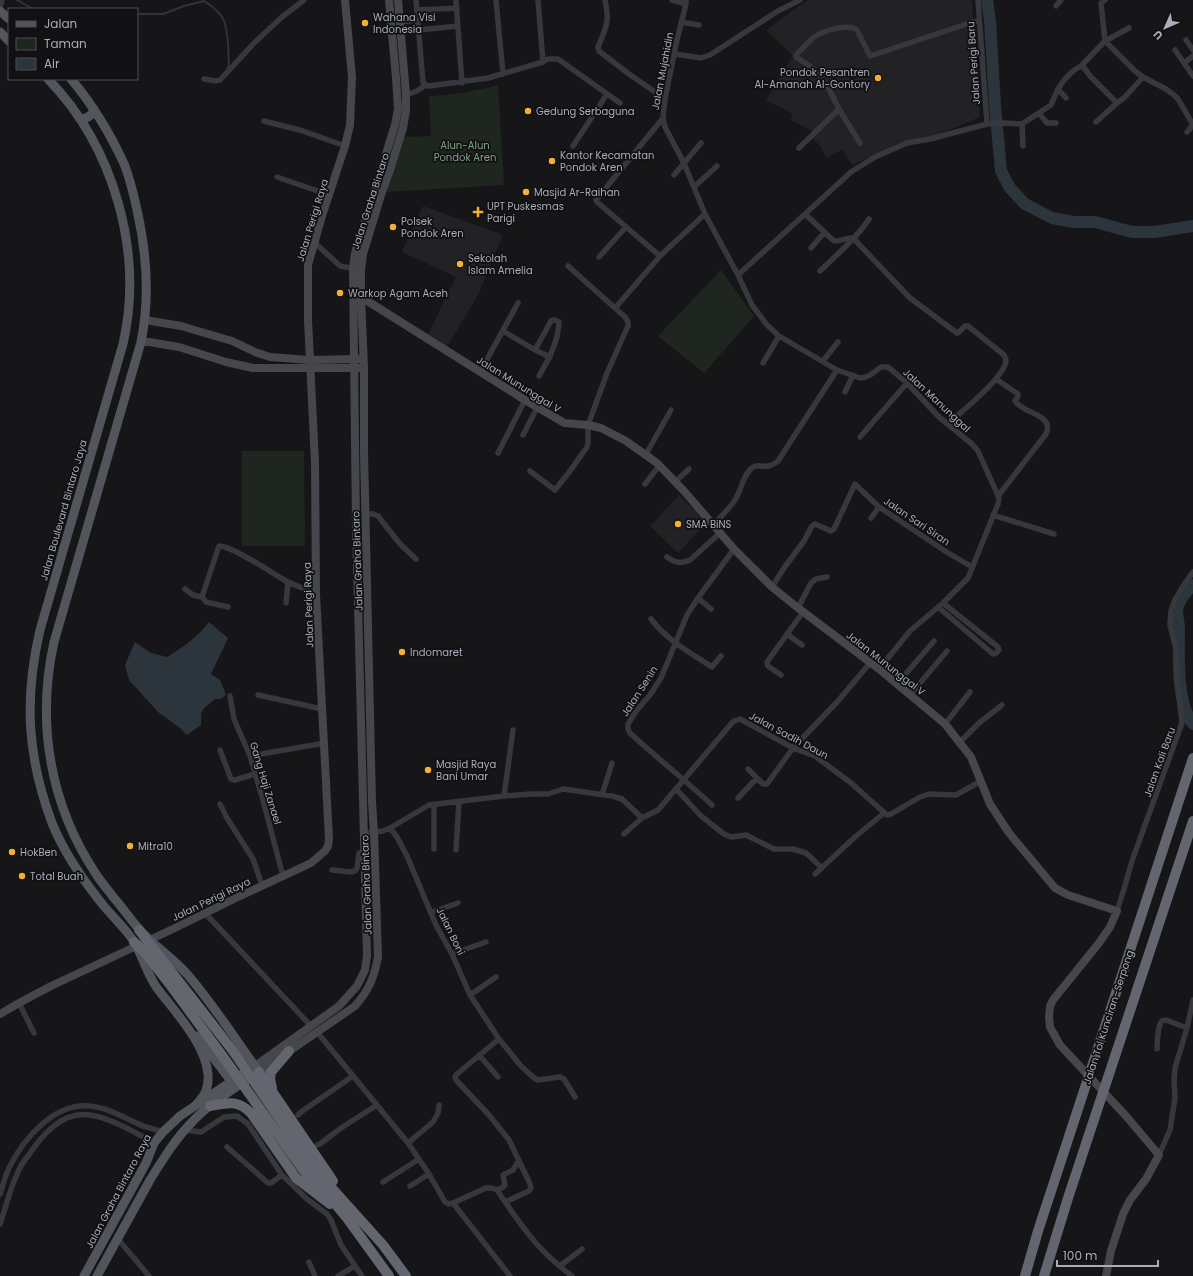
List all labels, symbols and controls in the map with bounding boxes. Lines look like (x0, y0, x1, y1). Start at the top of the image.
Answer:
legend (8, 8, 138, 80)
north arrow (1145, 8, 1185, 48)
place label: Wahana Visi Indonesia (373, 10, 435, 37)
text: Jalan (44, 15, 77, 32)
marker: Wahana Visi Indonesia (360, 18, 370, 28)
street label: Jalan Perigi Baru (963, 21, 984, 105)
text: U (1149, 27, 1166, 43)
street label: Jalan Mujahidin (648, 31, 677, 111)
text: Taman (44, 35, 87, 52)
text: Air (44, 55, 60, 72)
place label: Pondok Pesantren Al-Amanah Al-Gontory (755, 65, 870, 92)
marker: Pondok Pesantren Al-Amanah Al-Gontory (873, 73, 883, 83)
place label: Gedung Serbaguna (536, 104, 635, 119)
marker: Gedung Serbaguna (523, 106, 533, 116)
park label: Alun-Alun Pondok Aren (434, 138, 496, 165)
place label: Kantor Kecamatan Pondok Aren (560, 148, 654, 175)
street label: Jalan Graha Bintaro (348, 151, 393, 251)
marker: Kantor Kecamatan Pondok Aren (547, 156, 557, 166)
street label: Jalan Perigi Raya (293, 177, 332, 263)
place label: Masjid Ar-Raihan (534, 185, 620, 200)
marker: Masjid Ar-Raihan (521, 187, 531, 197)
place label: UPT Puskesmas Parigi (487, 199, 564, 226)
marker: UPT Puskesmas Parigi (472, 206, 484, 218)
place label: Polsek Pondok Aren (401, 214, 464, 241)
marker: Polsek Pondok Aren (388, 222, 398, 232)
place label: Sekolah Islam Amelia (468, 251, 533, 278)
marker: Sekolah Islam Amelia (455, 259, 465, 269)
place label: Warkop Agam Aceh (348, 286, 448, 301)
marker: Warkop Agam Aceh (335, 288, 345, 298)
street label: Jalan Mununggal V (474, 352, 564, 417)
street label: Jalan Manunggal (899, 365, 974, 436)
street label: Jalan Boulevard Bintaro Jaya (36, 438, 91, 582)
street label: Jalan Sari Siran (881, 494, 953, 549)
street label: Jalan Graha Bintaro (348, 511, 367, 611)
place label: SMA BiNS (686, 517, 732, 532)
marker: SMA BiNS (673, 519, 683, 529)
street label: Jalan Perigi Raya (300, 562, 317, 648)
street label: Jalan Mununggal V (843, 628, 929, 699)
place label: Indomaret (410, 645, 463, 660)
marker: Indomaret (397, 647, 407, 657)
street label: Jalan Senin (617, 663, 661, 720)
street label: Jalan Sadih Daun (746, 708, 831, 763)
street label: Jalan Kali Baru (1140, 725, 1179, 799)
street label: Gang Haji Zanael (246, 740, 285, 826)
place label: Masjid Raya Bani Umar (436, 757, 496, 784)
marker: Masjid Raya Bani Umar (423, 765, 433, 775)
street label: Jalan Graha Bintaro (357, 835, 376, 935)
place label: Mitra10 (138, 839, 173, 854)
marker: Mitra10 (125, 841, 135, 851)
place label: HokBen (20, 845, 57, 860)
marker: HokBen (7, 847, 17, 857)
place label: Total Buah (30, 869, 83, 884)
marker: Total Buah (17, 871, 27, 881)
street label: Jalan Perigi Raya (169, 874, 253, 925)
street label: Jalan Boni (432, 905, 469, 958)
street label: Jalan Tol Kunciran–Serpong (1080, 948, 1137, 1086)
street label: Jalan Graha Bintaro Raya (82, 1131, 155, 1251)
scale bar (1057, 1242, 1158, 1268)
text: 100 m (1063, 1247, 1097, 1264)

